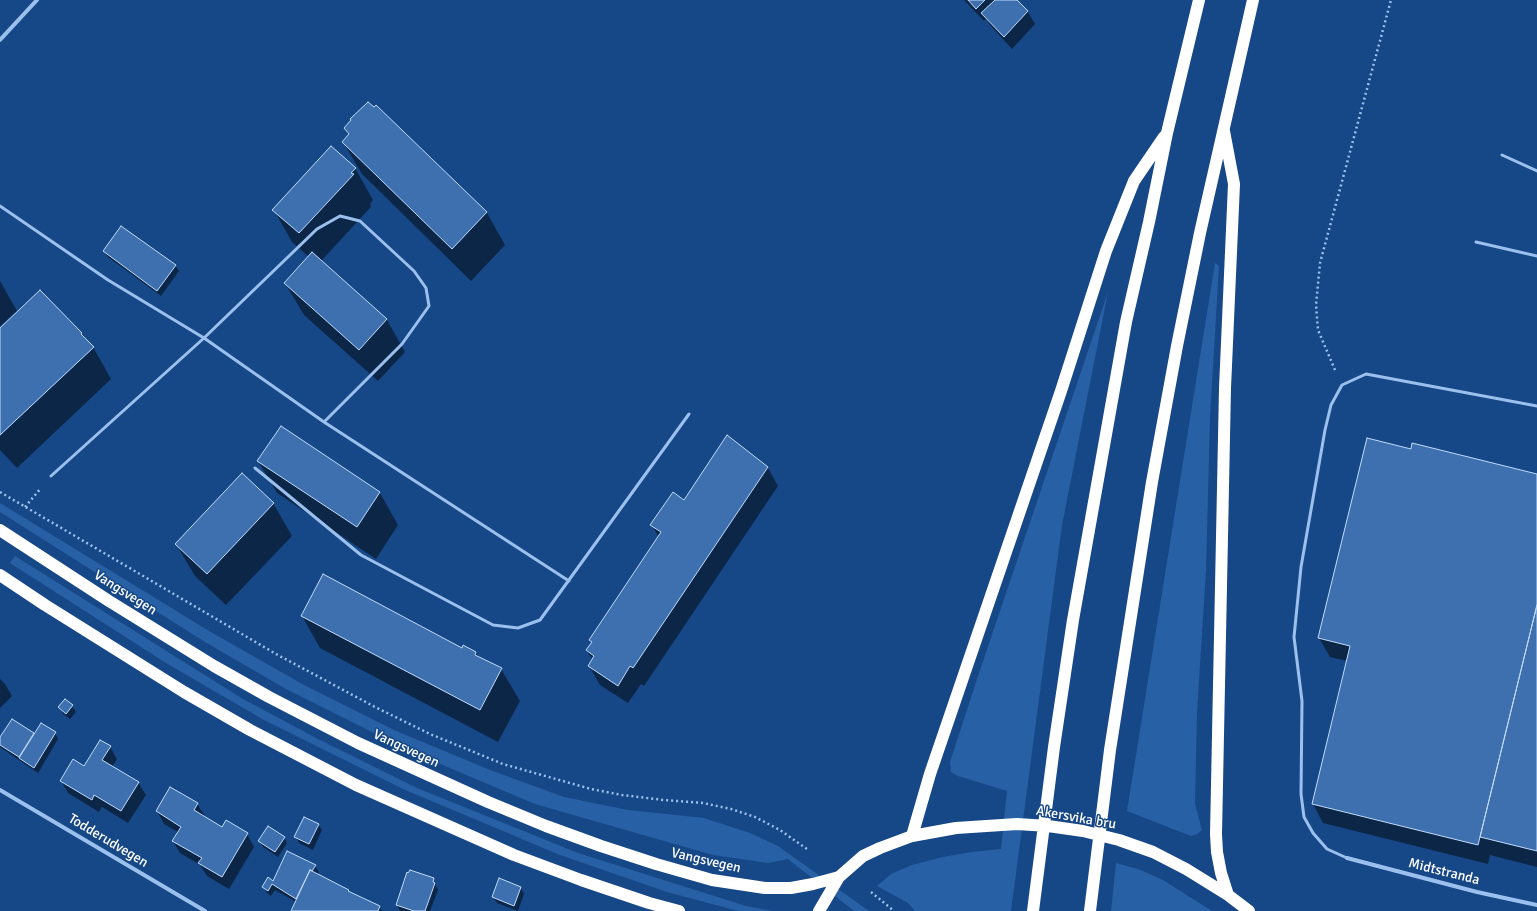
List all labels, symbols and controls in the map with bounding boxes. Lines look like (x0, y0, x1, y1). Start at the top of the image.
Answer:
street label: Vangsvegen (90, 567, 160, 619)
street label: Vangsvegen (370, 726, 442, 772)
street label: Akersvika bru (1035, 803, 1117, 833)
street label: Todderudvegen (65, 811, 151, 871)
street label: Vangsvegen (670, 845, 742, 877)
street label: Midtstranda (1407, 855, 1481, 889)

